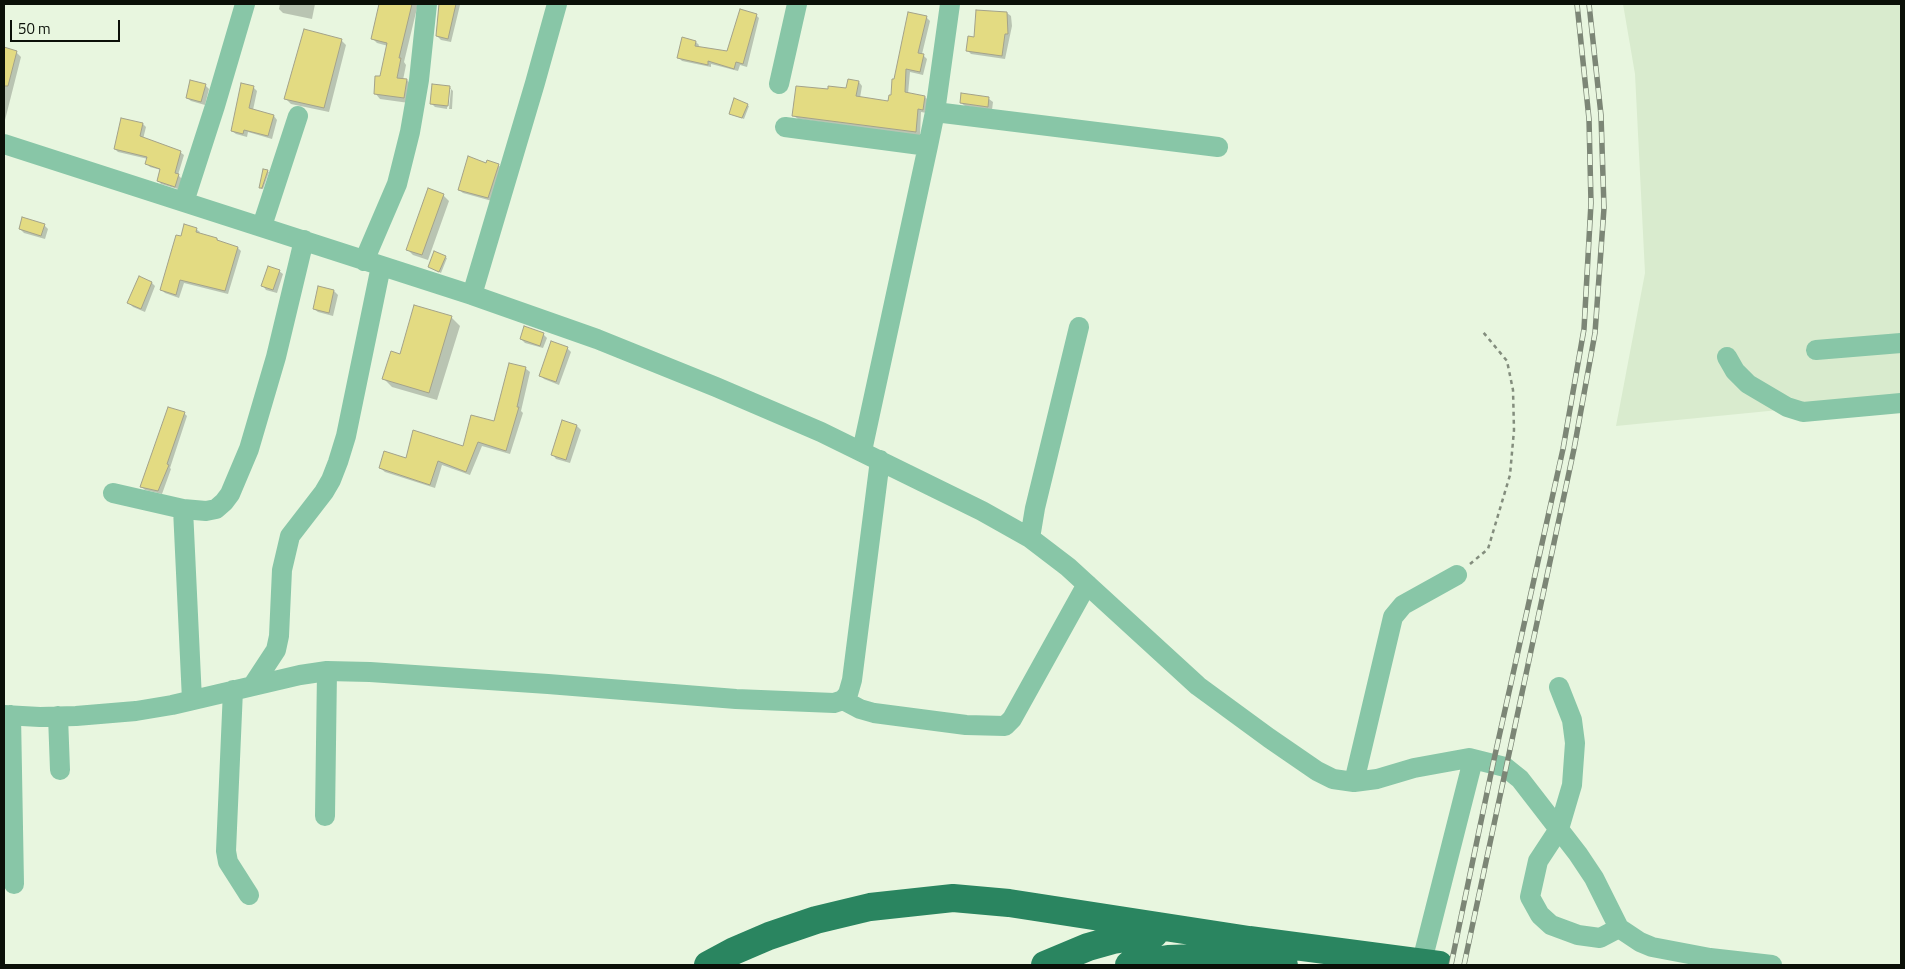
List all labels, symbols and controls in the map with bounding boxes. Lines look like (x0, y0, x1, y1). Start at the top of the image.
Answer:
scale bar (12, 10, 122, 42)
text: 50 m (18, 17, 51, 40)

